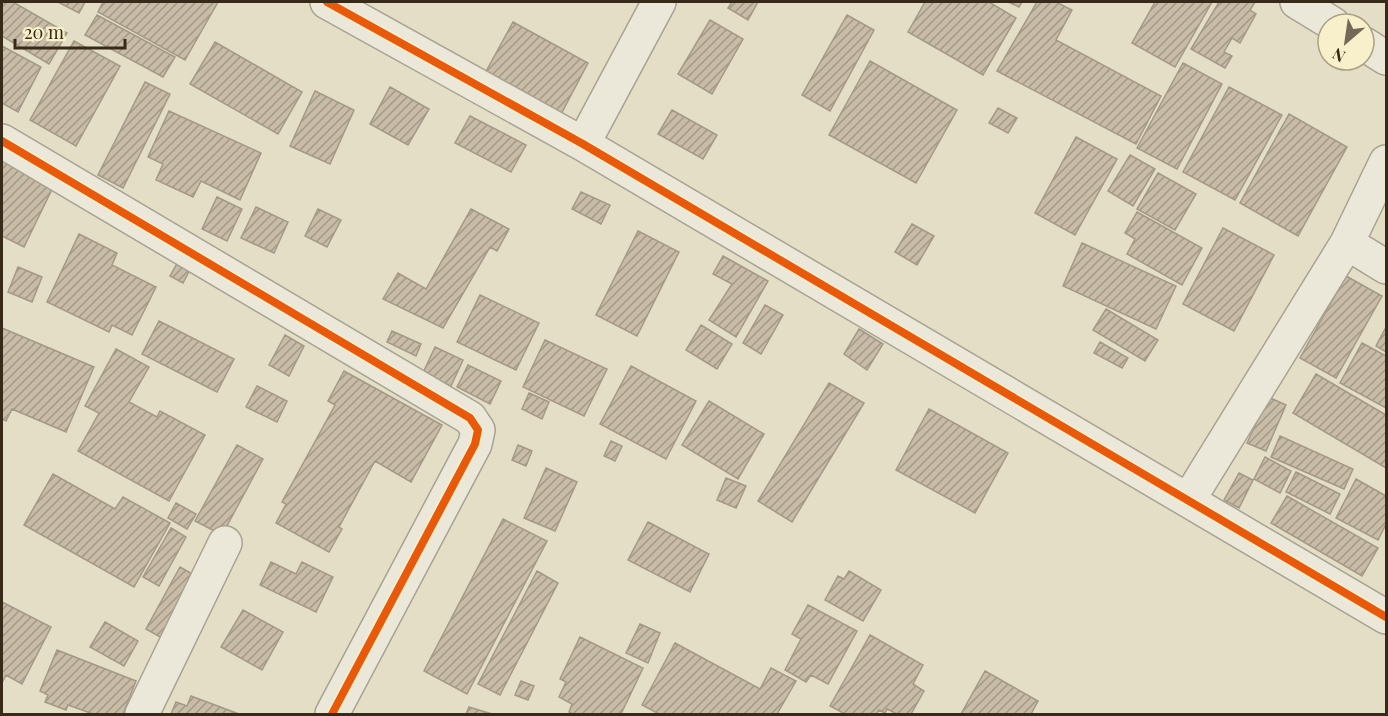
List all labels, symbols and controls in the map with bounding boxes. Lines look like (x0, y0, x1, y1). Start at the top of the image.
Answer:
scale bar (15, 12, 124, 50)
north arrow (1316, 12, 1376, 72)
text: 20 m (24, 20, 64, 44)
text: N (1328, 43, 1349, 68)

